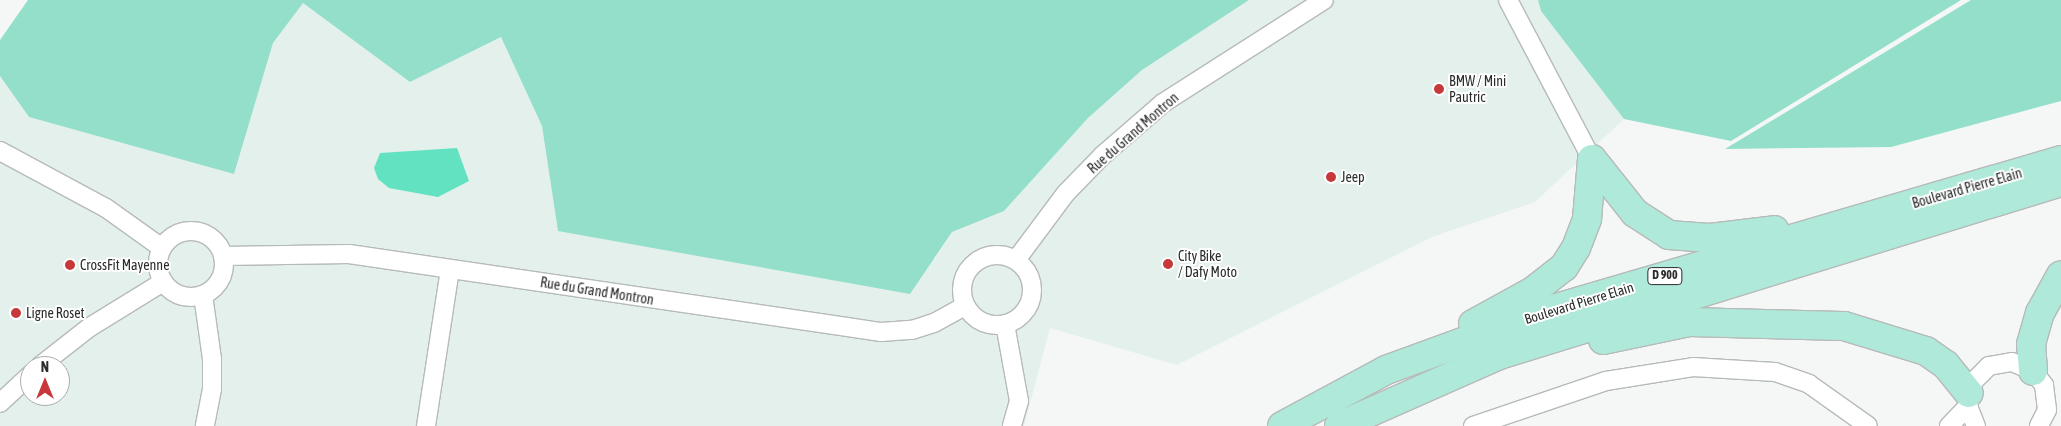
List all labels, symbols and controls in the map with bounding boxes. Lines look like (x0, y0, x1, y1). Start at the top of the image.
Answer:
place label: BMW / Mini Pautric (1449, 73, 1506, 105)
marker: BMW / Mini Pautric (1433, 83, 1445, 95)
street label: Rue du Grand Montron (1084, 89, 1182, 177)
street label: Boulevard Pierre Elain (1910, 164, 2024, 212)
place label: Jeep (1341, 169, 1365, 185)
marker: Jeep (1325, 171, 1337, 183)
place label: City Bike / Dafy Moto (1178, 248, 1237, 280)
place label: CrossFit Mayenne (80, 257, 170, 273)
marker: City Bike / Dafy Moto (1162, 258, 1174, 270)
marker: CrossFit Mayenne (64, 259, 76, 271)
road number: D 900 (1646, 266, 1684, 286)
street label: Rue du Grand Montron (539, 274, 655, 308)
street label: Boulevard Pierre Elain (1522, 278, 1636, 328)
place label: Ligne Roset (26, 305, 85, 321)
marker: Ligne Roset (10, 307, 22, 319)
north arrow (20, 356, 70, 406)
text: N (41, 359, 49, 375)

